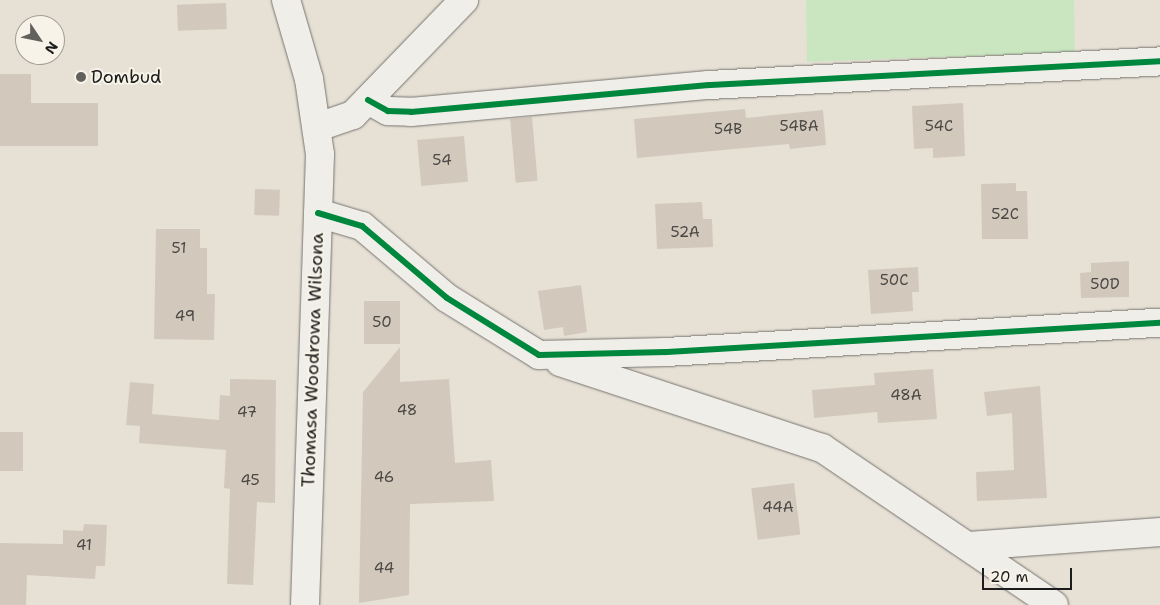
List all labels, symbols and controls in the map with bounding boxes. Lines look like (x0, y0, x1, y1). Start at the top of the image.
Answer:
north arrow (15, 15, 65, 65)
text: N (41, 38, 62, 57)
place label: Dombud (91, 66, 162, 88)
marker: Dombud (75, 71, 87, 83)
house number: 54BA (779, 118, 819, 136)
house number: 54C (925, 118, 953, 136)
house number: 54B (714, 121, 742, 139)
house number: 54 (432, 152, 452, 170)
house number: 52C (991, 206, 1019, 224)
house number: 52A (670, 224, 700, 242)
street label: Thomasa Woodrowa Wilsona (298, 232, 328, 488)
house number: 51 (172, 240, 186, 258)
house number: 50C (880, 272, 908, 290)
house number: 50D (1090, 276, 1120, 294)
house number: 49 (175, 308, 195, 326)
house number: 50 (372, 314, 392, 332)
house number: 48A (890, 387, 922, 405)
house number: 48 (397, 402, 417, 420)
house number: 47 (237, 404, 257, 422)
house number: 46 (374, 469, 394, 487)
house number: 45 (240, 472, 260, 490)
house number: 44A (762, 499, 794, 517)
house number: 41 (76, 537, 92, 555)
scale bar (985, 558, 1075, 590)
house number: 44 (374, 560, 394, 578)
text: 20 m (990, 567, 1029, 587)

